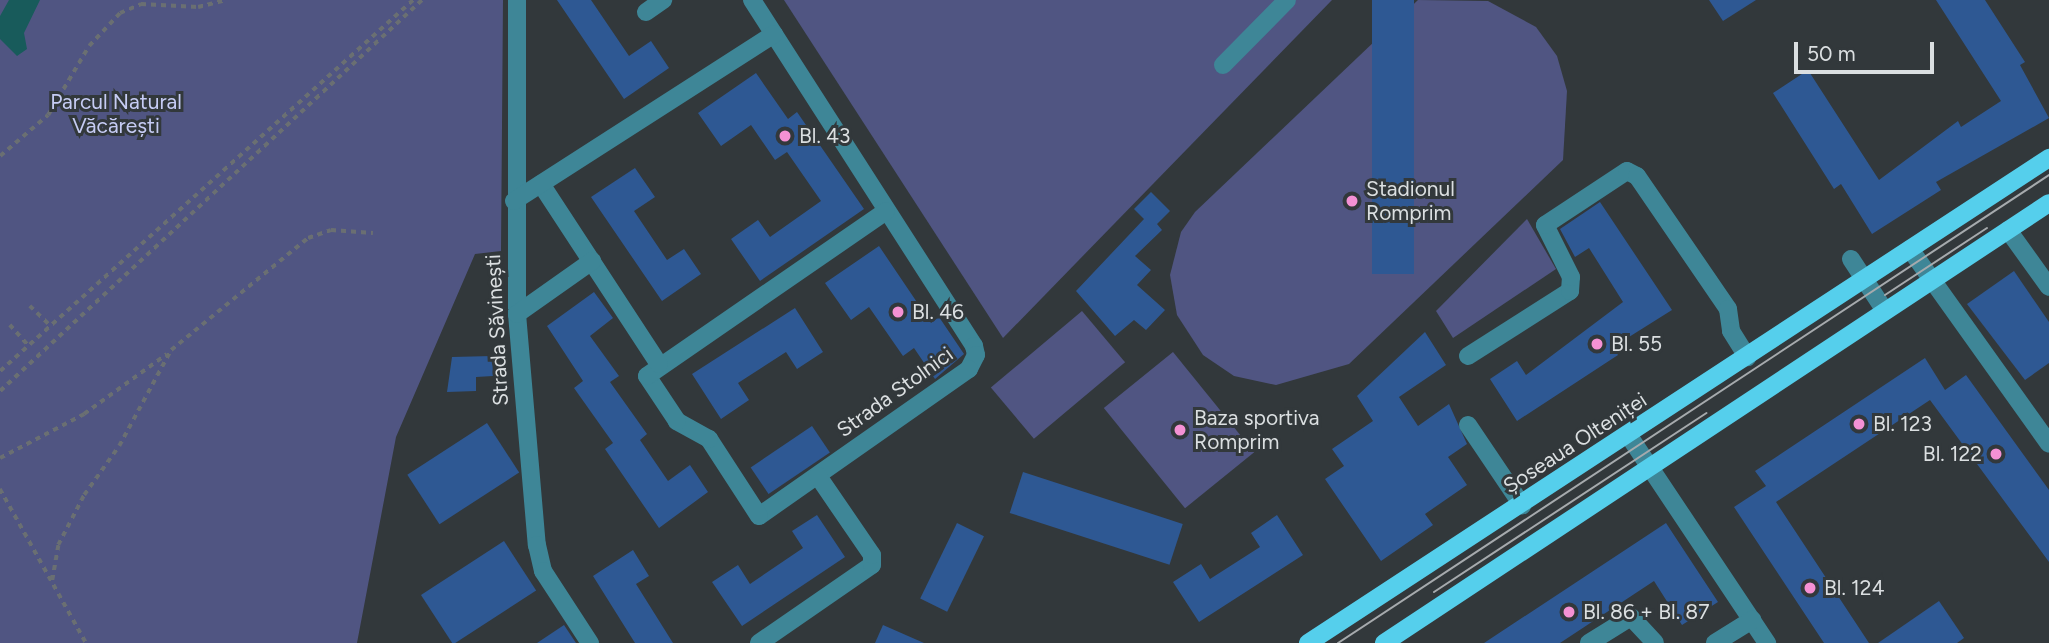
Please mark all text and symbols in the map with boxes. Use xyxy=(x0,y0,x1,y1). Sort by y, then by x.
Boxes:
scale bar xyxy=(1797,28,1937,72)
text: 50 m xyxy=(1807,41,1856,66)
park label: Parcul Natural Văcărești xyxy=(50,89,182,139)
place label: Bl. 43 xyxy=(799,123,850,149)
marker: Bl. 43 xyxy=(777,128,793,144)
place label: Stadionul Romprim xyxy=(1366,176,1455,226)
marker: Stadionul Romprim xyxy=(1344,193,1360,209)
street label: Strada Săvinești xyxy=(480,253,514,407)
place label: Bl. 46 xyxy=(912,299,964,325)
marker: Bl. 46 xyxy=(890,304,906,320)
place label: Bl. 55 xyxy=(1611,331,1662,357)
marker: Bl. 55 xyxy=(1589,336,1605,352)
street label: Strada Stolnici xyxy=(832,341,958,443)
street label: Șoseaua Olteniței xyxy=(1499,387,1651,499)
place label: Baza sportiva Romprim xyxy=(1194,405,1319,455)
place label: Bl. 123 xyxy=(1873,411,1932,437)
marker: Bl. 123 xyxy=(1851,416,1867,432)
marker: Baza sportiva Romprim xyxy=(1172,422,1188,438)
place label: Bl. 122 xyxy=(1923,441,1982,467)
marker: Bl. 122 xyxy=(1988,446,2004,462)
place label: Bl. 124 xyxy=(1824,575,1884,601)
marker: Bl. 124 xyxy=(1802,580,1818,596)
place label: Bl. 86 + Bl. 87 xyxy=(1583,599,1709,625)
marker: Bl. 86 + Bl. 87 xyxy=(1561,604,1577,620)

